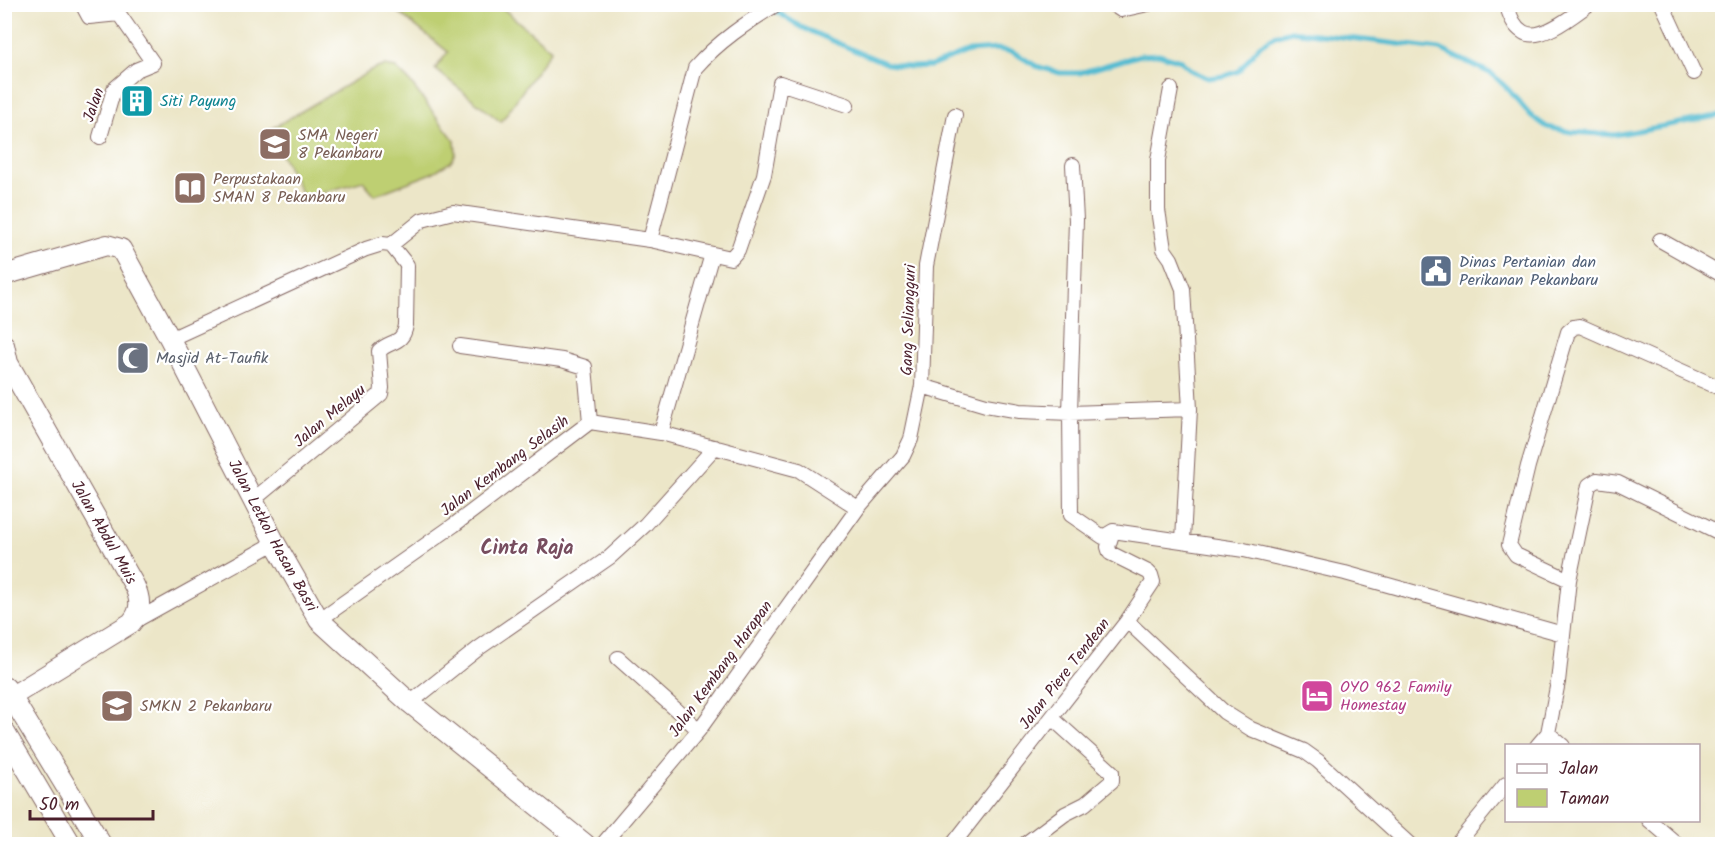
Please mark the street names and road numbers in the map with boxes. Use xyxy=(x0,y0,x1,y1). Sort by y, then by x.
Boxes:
street label: Jalan xyxy=(76,84,112,126)
street label: Gang Seliangguri xyxy=(895,263,923,376)
street label: Jalan Melayu xyxy=(288,378,372,454)
street label: Jalan Kembang Selasih xyxy=(435,409,575,523)
street label: Jalan Letkol Hasan Basri xyxy=(221,455,325,617)
street label: Jalan Abdul Muis xyxy=(64,475,144,589)
street label: Jalan Kembang Harapan xyxy=(663,595,779,743)
street label: Jalan Piere Tendean xyxy=(1013,613,1117,735)

